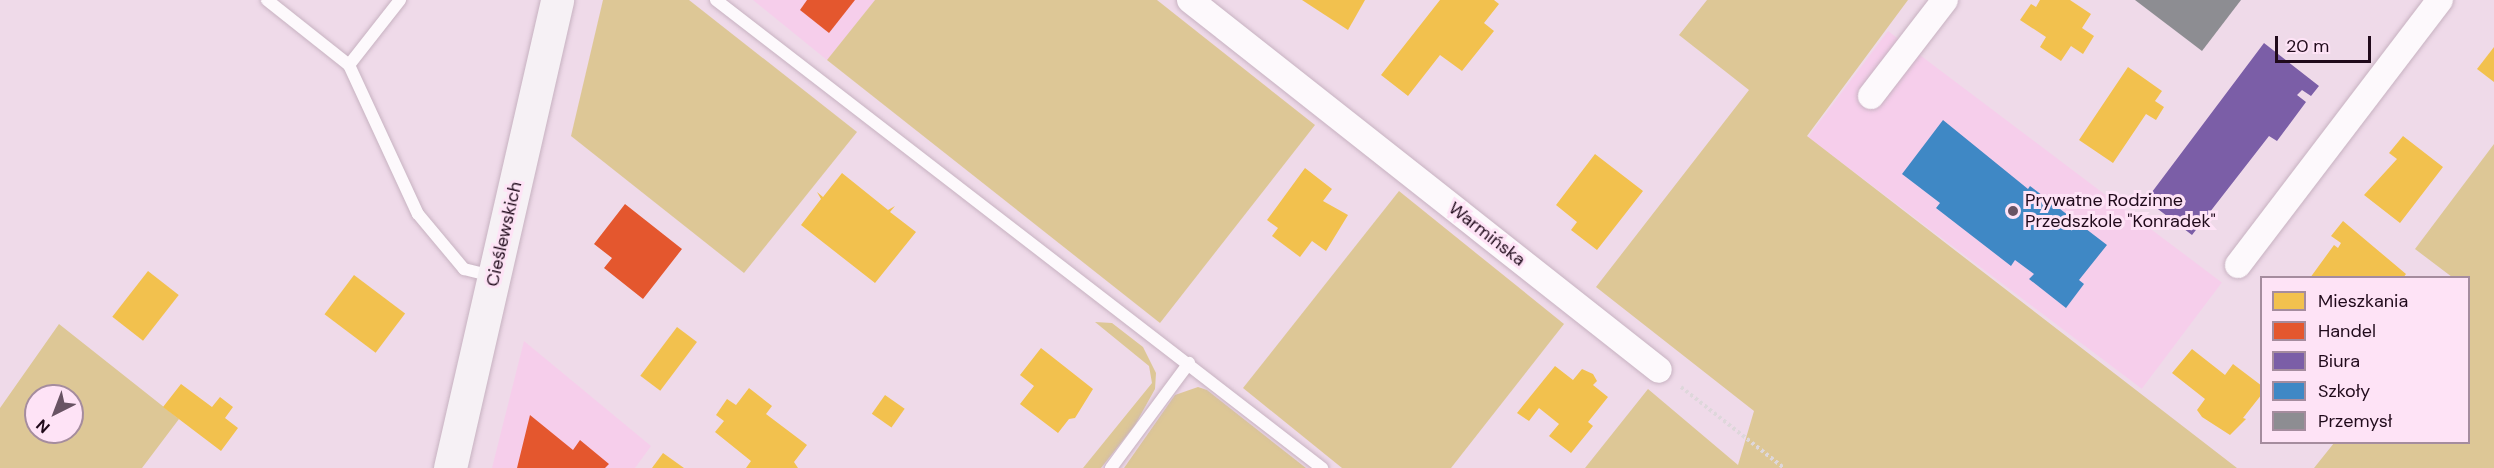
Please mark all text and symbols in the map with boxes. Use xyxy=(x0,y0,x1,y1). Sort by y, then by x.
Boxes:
scale bar xyxy=(2278,24,2374,62)
text: 20 m xyxy=(2286,34,2329,58)
street label: Cieślewskich xyxy=(481,179,527,289)
place label: Prywatne Rodzinne Przedszkole "Konradek" xyxy=(2025,190,2216,232)
street label: Warmińska xyxy=(1444,197,1530,271)
marker: Prywatne Rodzinne Przedszkole "Konradek" xyxy=(2006,204,2020,218)
legend xyxy=(2260,276,2470,444)
text: Mieszkania xyxy=(2318,289,2408,313)
text: Handel xyxy=(2318,319,2376,343)
text: Biura xyxy=(2318,349,2360,373)
text: Szkoły xyxy=(2318,379,2370,403)
north arrow xyxy=(24,384,84,444)
text: Przemysł xyxy=(2318,409,2392,433)
text: N xyxy=(32,415,54,438)

